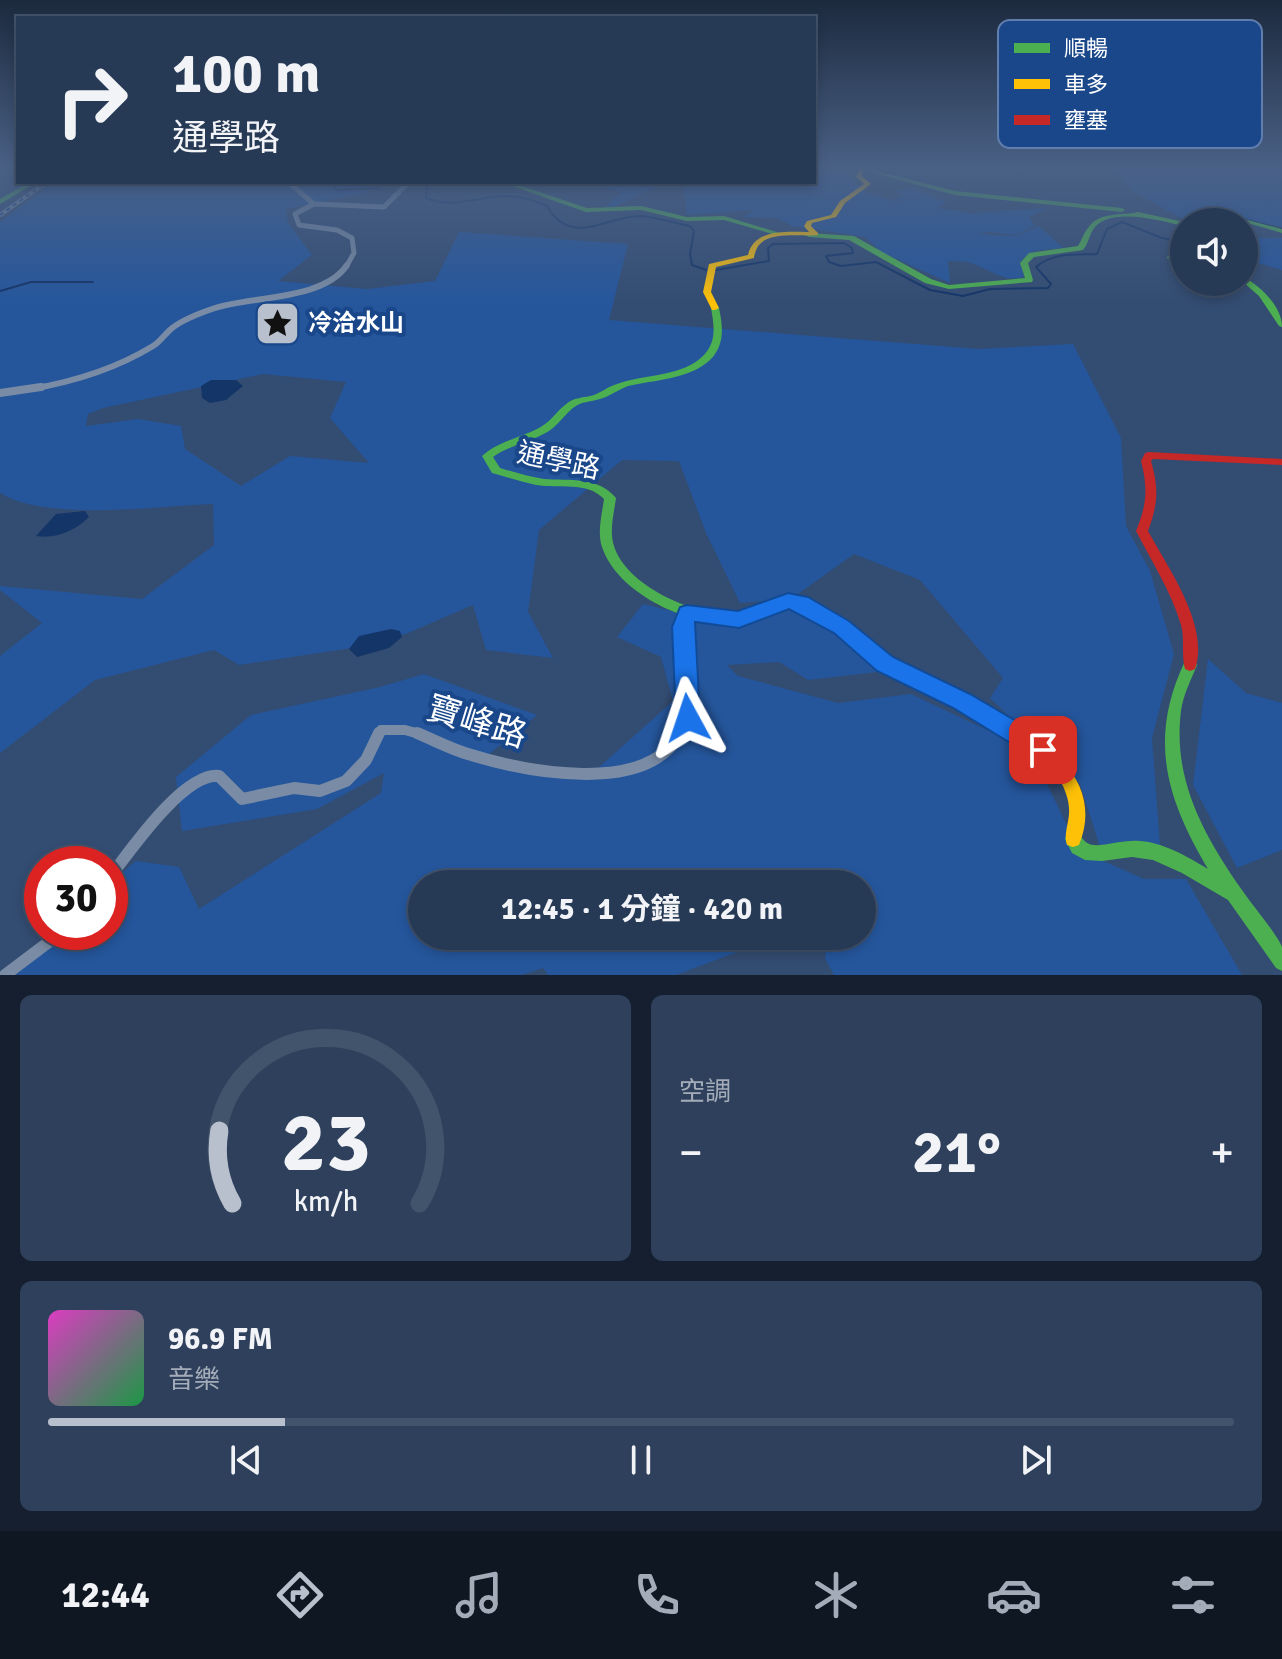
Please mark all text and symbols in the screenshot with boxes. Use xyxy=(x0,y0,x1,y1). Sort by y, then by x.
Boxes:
legend xyxy=(998,20,1262,148)
text: 順暢 xyxy=(1064,35,1108,62)
text: 100 m xyxy=(172,39,320,108)
icon: right xyxy=(40,48,144,152)
text: 車多 xyxy=(1064,71,1108,98)
text: 壅塞 xyxy=(1064,107,1108,134)
text: 通學路 xyxy=(172,116,280,161)
map controls xyxy=(1170,208,1258,296)
button: sound xyxy=(1170,208,1258,296)
place icon: 冷洽水山 xyxy=(253,299,301,347)
place label: 冷洽水山 xyxy=(308,308,404,338)
street label: 通學路 xyxy=(514,436,603,486)
position arrow xyxy=(646,676,730,760)
street label: 寶峰路 xyxy=(422,687,532,757)
pin xyxy=(1009,716,1077,784)
icon: arrive xyxy=(1021,728,1065,772)
speed limit sign: 30 xyxy=(24,846,128,950)
text: 12:45 · 1 分鐘 · 420 m xyxy=(501,891,783,928)
text: 空調 xyxy=(679,1076,731,1108)
text: 23 xyxy=(281,1092,370,1194)
text: 21° xyxy=(912,1116,1001,1190)
text: − xyxy=(679,1126,703,1180)
text: + xyxy=(1210,1126,1234,1180)
text: km/h xyxy=(293,1184,358,1219)
text: 96.9 FM xyxy=(168,1321,273,1358)
text: 音樂 xyxy=(168,1364,220,1396)
icon: previous xyxy=(224,1438,268,1482)
icon: pause xyxy=(619,1438,663,1482)
icon: next xyxy=(1014,1438,1058,1482)
icon: directions xyxy=(272,1567,328,1623)
icon: music xyxy=(451,1567,507,1623)
icon: phone xyxy=(629,1567,685,1623)
icon: climate xyxy=(808,1567,864,1623)
icon: car xyxy=(986,1567,1042,1623)
icon: filters xyxy=(1165,1567,1221,1623)
text: 12:44 xyxy=(61,1573,150,1618)

